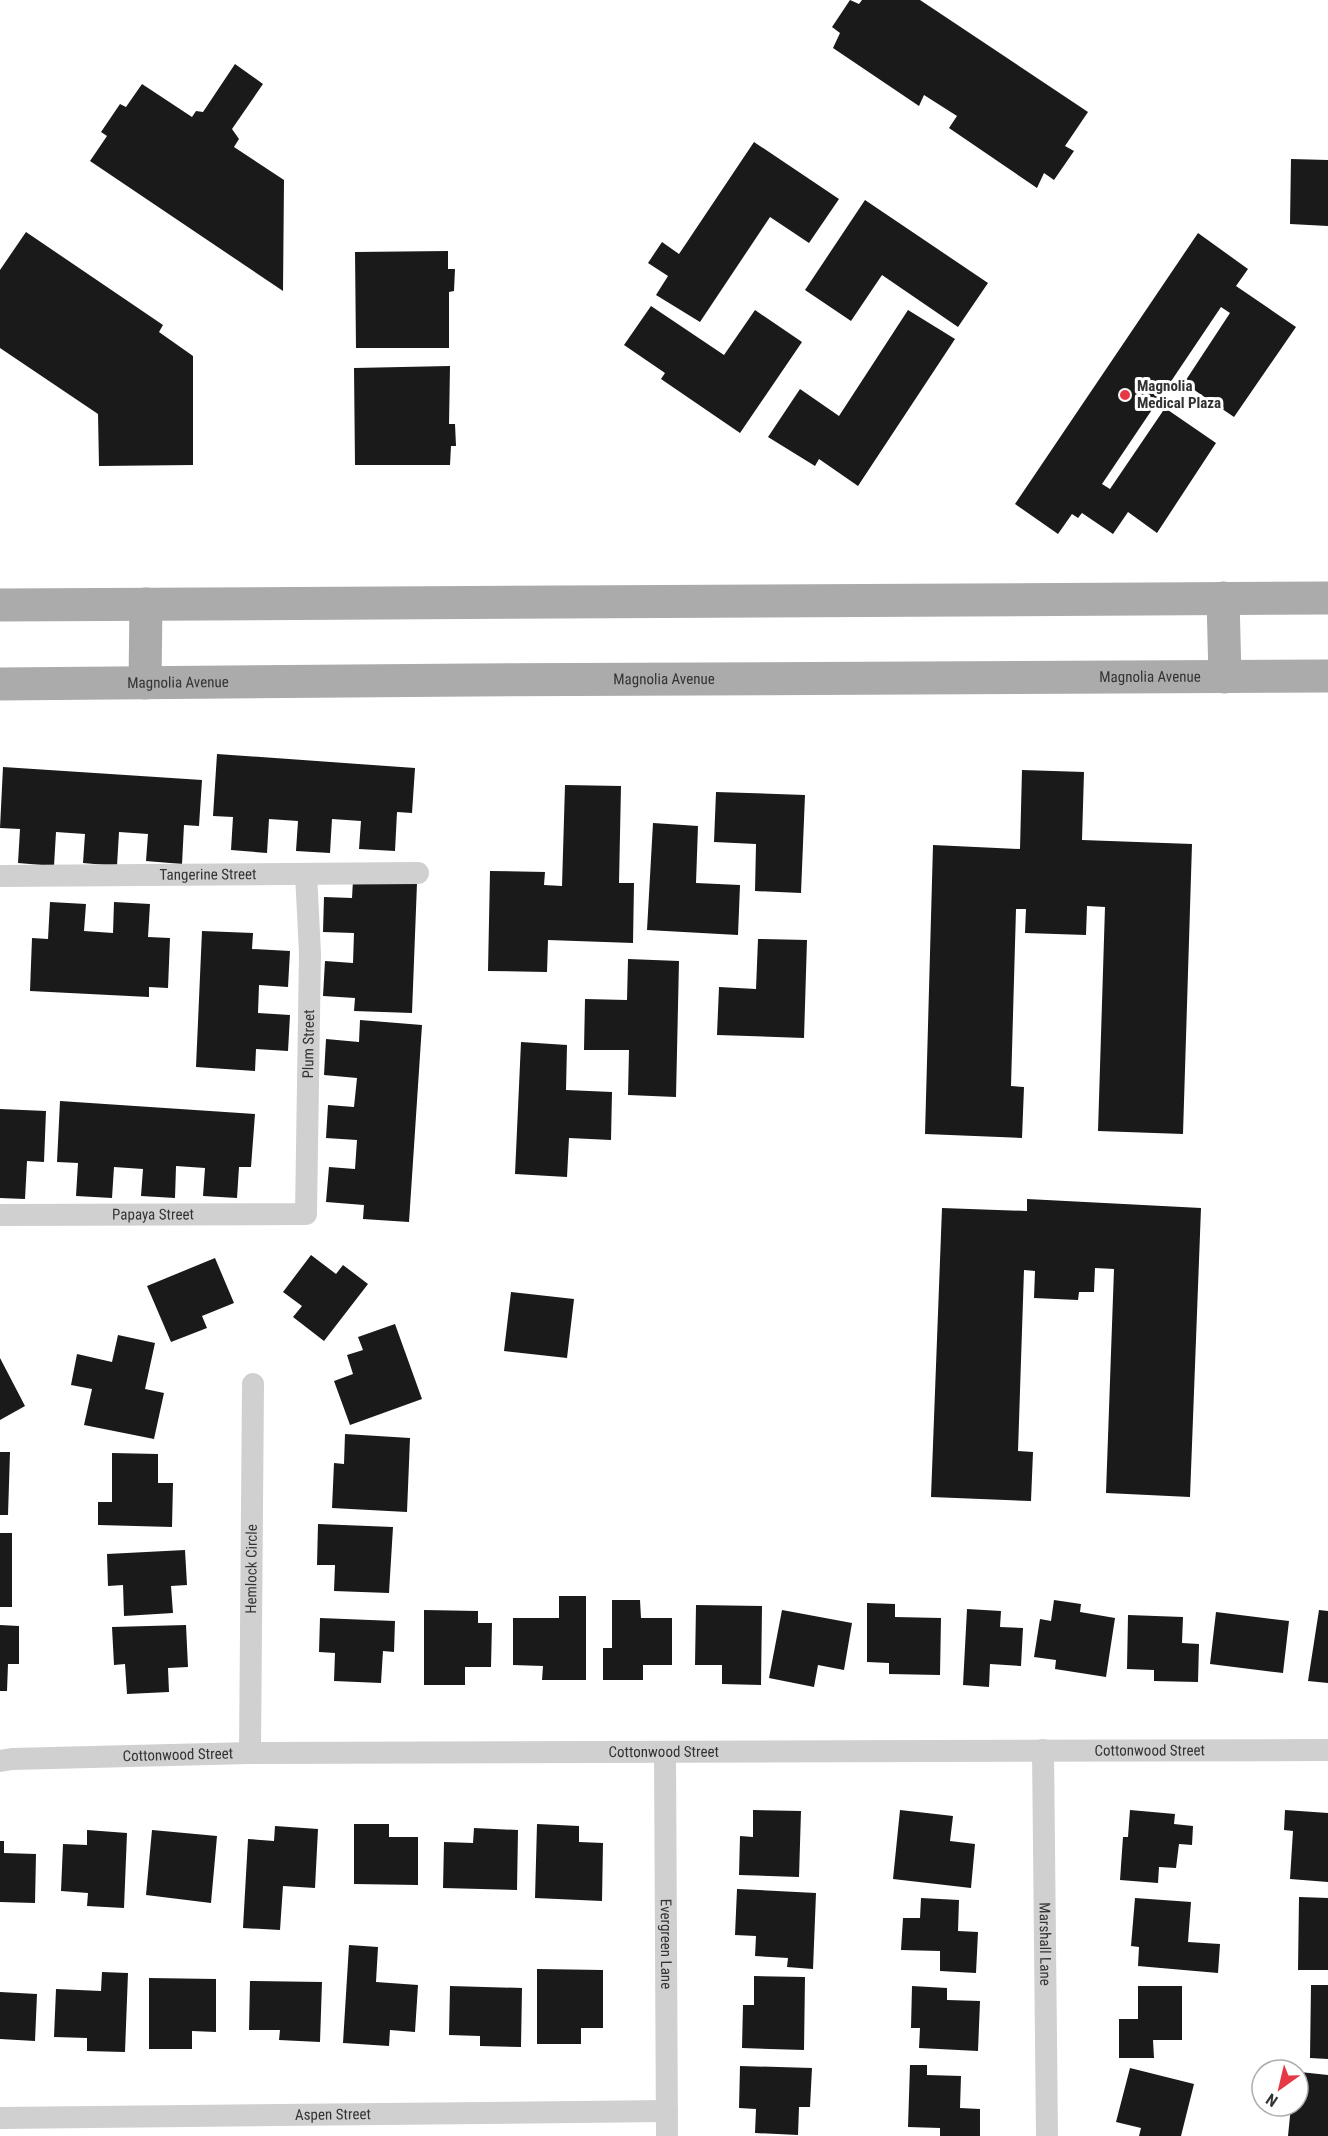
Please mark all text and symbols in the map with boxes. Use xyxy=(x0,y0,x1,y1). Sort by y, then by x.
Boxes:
place label: Magnolia Medical Plaza xyxy=(1137,377,1221,412)
marker: Magnolia Medical Plaza xyxy=(1118,388,1132,402)
street label: Magnolia Avenue xyxy=(1099,668,1201,686)
street label: Magnolia Avenue xyxy=(613,670,715,688)
street label: Magnolia Avenue xyxy=(127,673,229,692)
street label: Tangerine Street xyxy=(160,865,256,884)
street label: Plum Street xyxy=(299,1009,318,1079)
street label: Papaya Street xyxy=(112,1205,194,1224)
street label: Hemlock Circle xyxy=(242,1524,261,1614)
street label: Cottonwood Street xyxy=(1094,1741,1205,1760)
street label: Cottonwood Street xyxy=(608,1743,719,1761)
street label: Cottonwood Street xyxy=(122,1744,233,1765)
street label: Evergreen Lane xyxy=(657,1899,675,1989)
street label: Marshall Lane xyxy=(1036,1902,1054,1986)
north arrow xyxy=(1250,2058,1310,2118)
text: N xyxy=(1263,2089,1281,2111)
street label: Aspen Street xyxy=(295,2105,371,2124)

